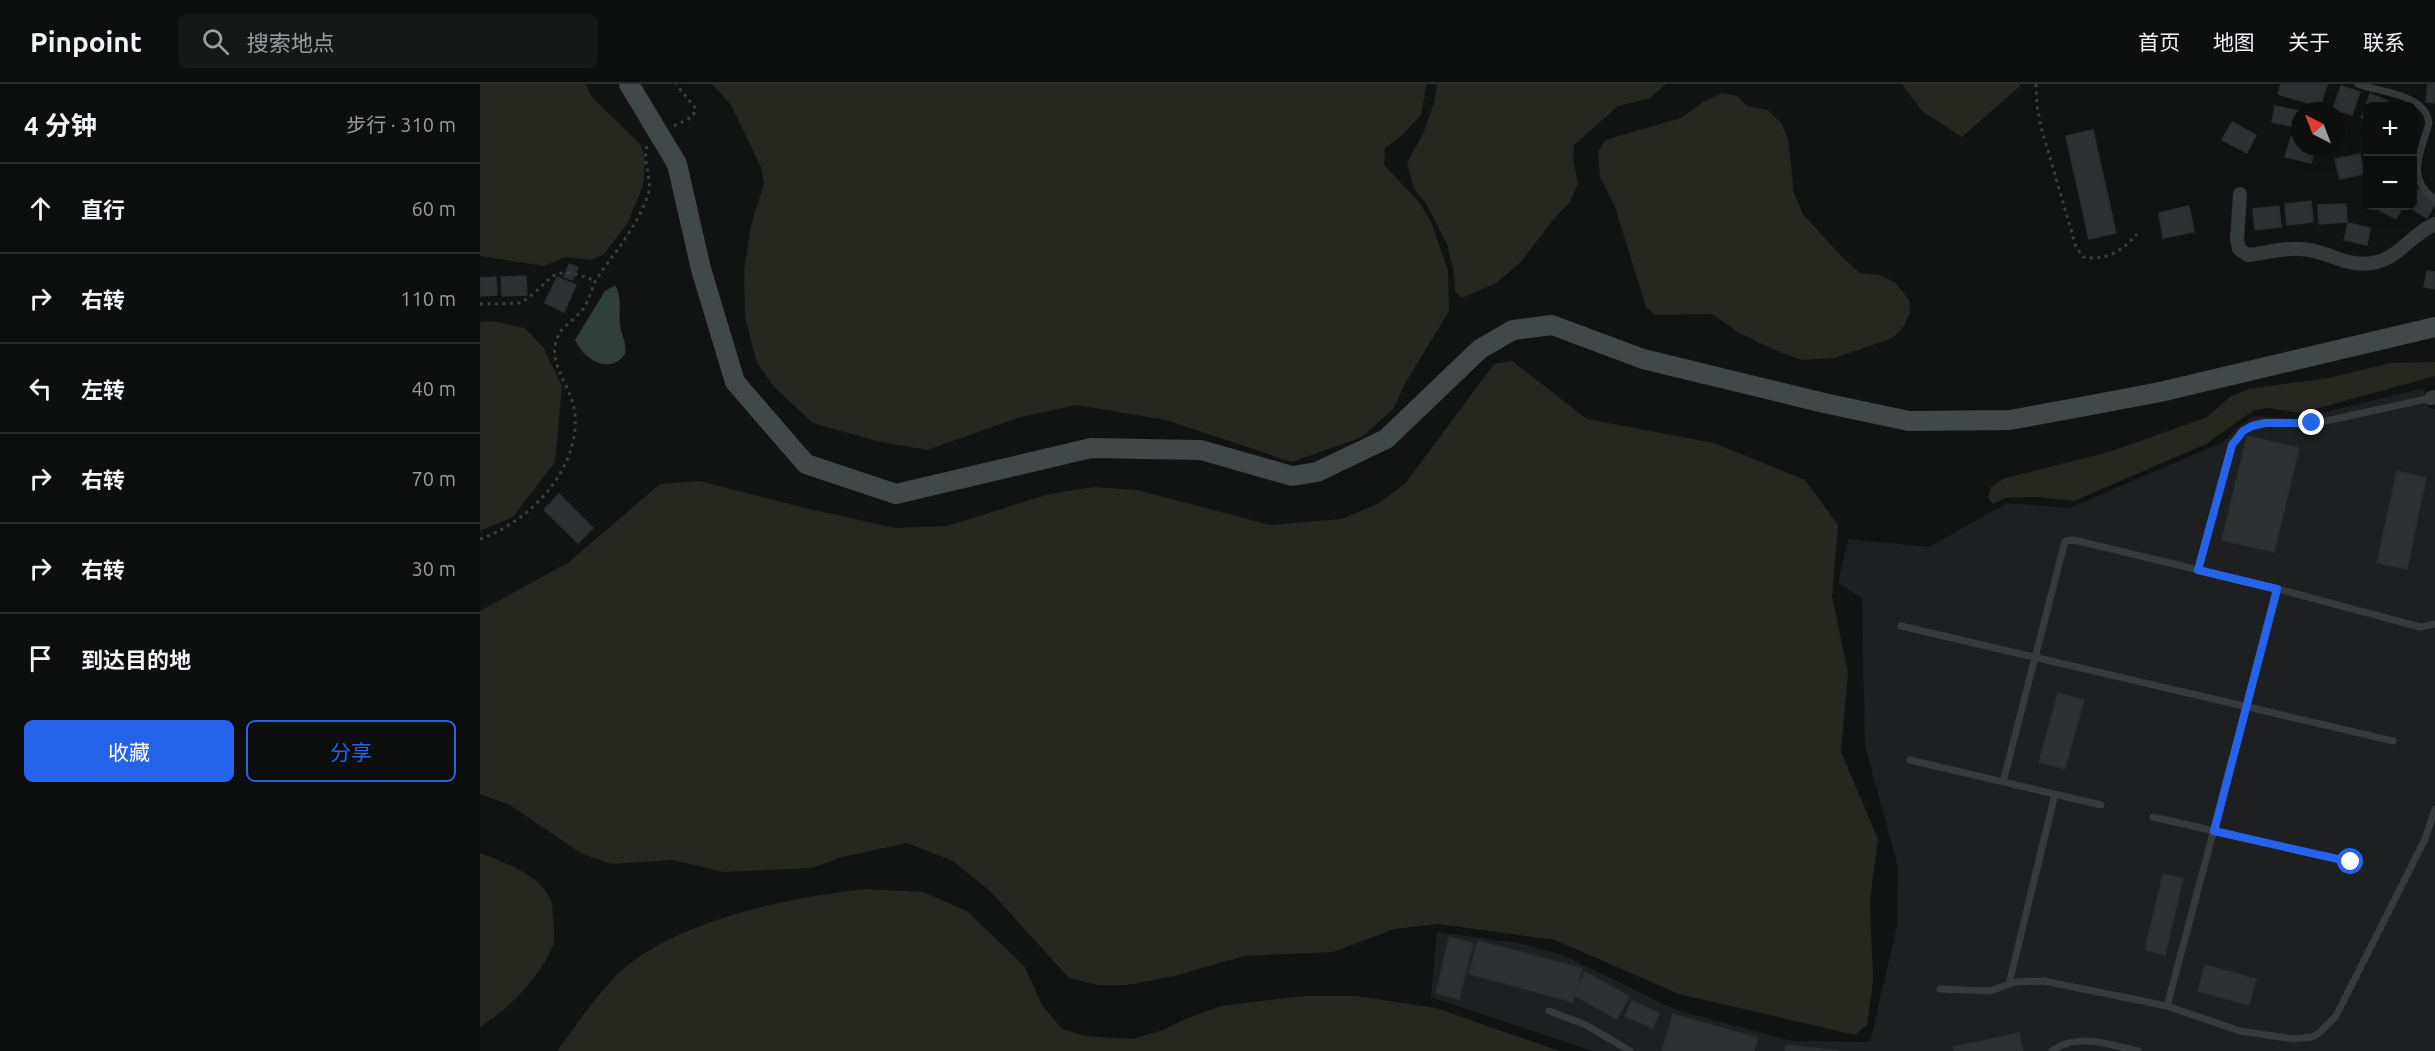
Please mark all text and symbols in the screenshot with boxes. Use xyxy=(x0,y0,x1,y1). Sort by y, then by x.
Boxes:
search box xyxy=(178,14,598,68)
icon: search xyxy=(199,25,232,58)
text: Pinpoint xyxy=(30,26,142,57)
text: 搜索地点 xyxy=(247,30,335,55)
text: 首页 xyxy=(2138,30,2180,54)
text: 地图 xyxy=(2213,30,2255,54)
text: 关于 xyxy=(2288,30,2330,54)
text: 联系 xyxy=(2363,30,2405,54)
north arrow xyxy=(2291,102,2345,156)
map controls xyxy=(2363,102,2417,210)
button: + xyxy=(2363,102,2417,156)
text: 4 分钟 xyxy=(24,111,97,140)
text: 步行 · 310 m xyxy=(346,113,456,136)
button: − xyxy=(2363,156,2417,210)
icon: ahead xyxy=(24,192,57,225)
text: 直行 xyxy=(81,197,125,222)
text: 60 m xyxy=(412,197,456,220)
icon: right xyxy=(24,282,57,315)
text: 右转 xyxy=(81,287,125,312)
text: 110 m xyxy=(400,287,456,310)
icon: left xyxy=(24,372,57,405)
text: 左转 xyxy=(81,377,125,402)
text: 40 m xyxy=(412,377,456,400)
route end xyxy=(2298,409,2324,435)
icon: right xyxy=(24,462,57,495)
text: 右转 xyxy=(81,467,125,492)
text: 70 m xyxy=(412,467,456,490)
icon: right xyxy=(24,552,57,585)
text: 右转 xyxy=(81,557,125,582)
text: 30 m xyxy=(412,557,456,580)
icon: arrive xyxy=(24,642,57,675)
text: 到达目的地 xyxy=(81,647,191,672)
button: 收藏 xyxy=(24,720,234,782)
button: 分享 xyxy=(246,720,456,782)
route start xyxy=(2337,848,2363,874)

